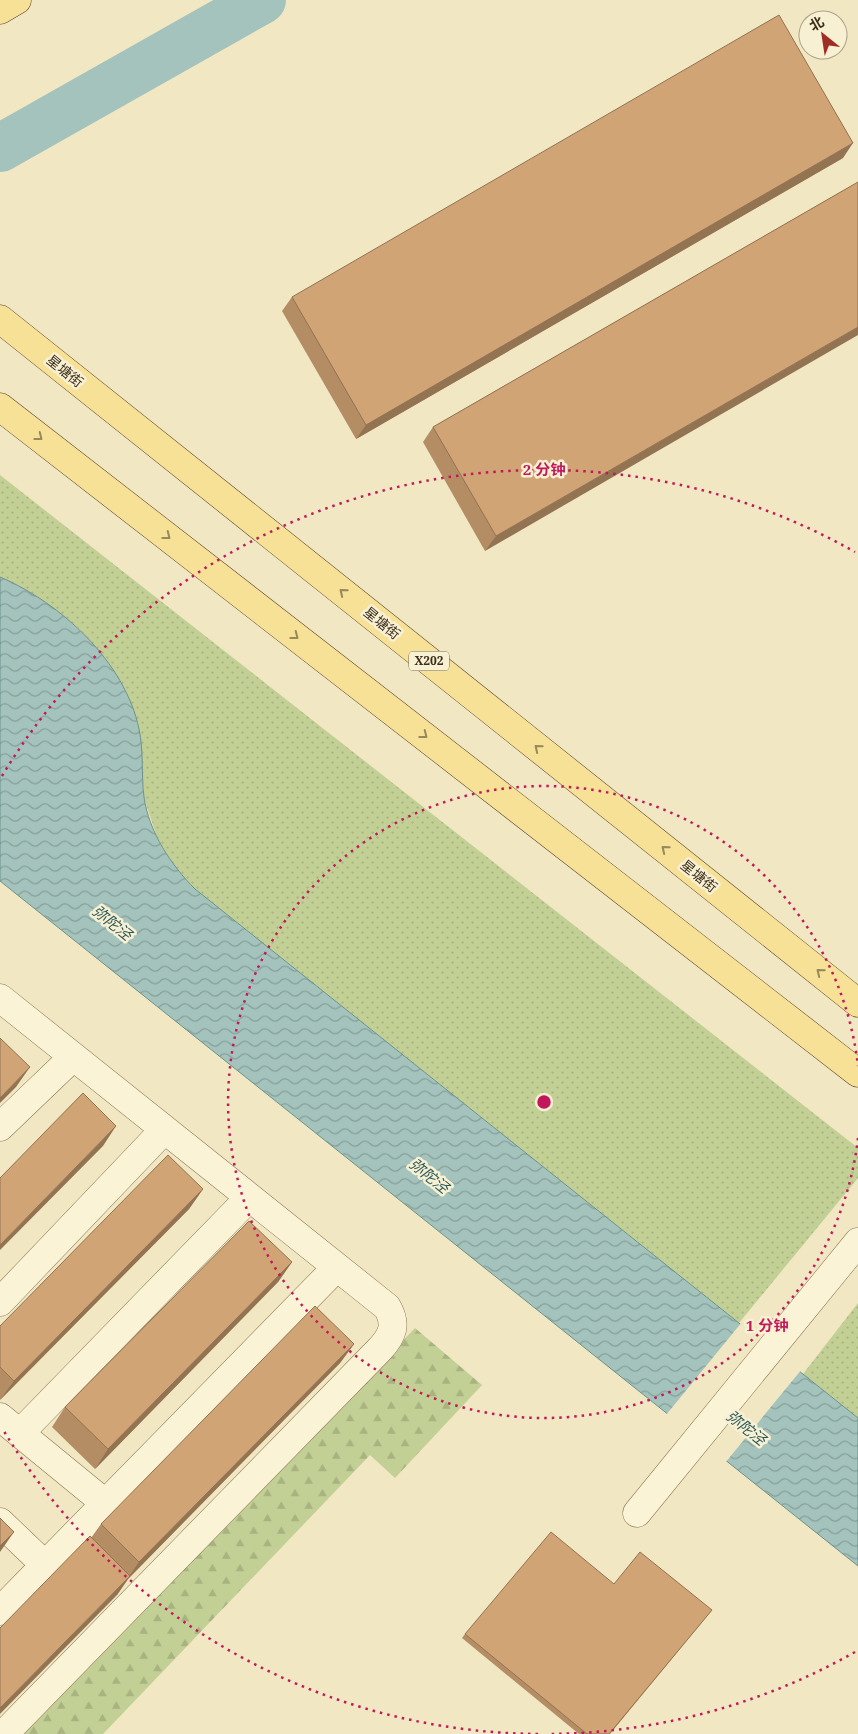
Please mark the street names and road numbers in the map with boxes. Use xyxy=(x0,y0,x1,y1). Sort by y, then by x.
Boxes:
street label: 星塘街 xyxy=(43,350,88,391)
street label: 星塘街 xyxy=(360,602,405,643)
road number: X202 xyxy=(409,651,449,670)
street label: 星塘街 xyxy=(677,855,722,896)

